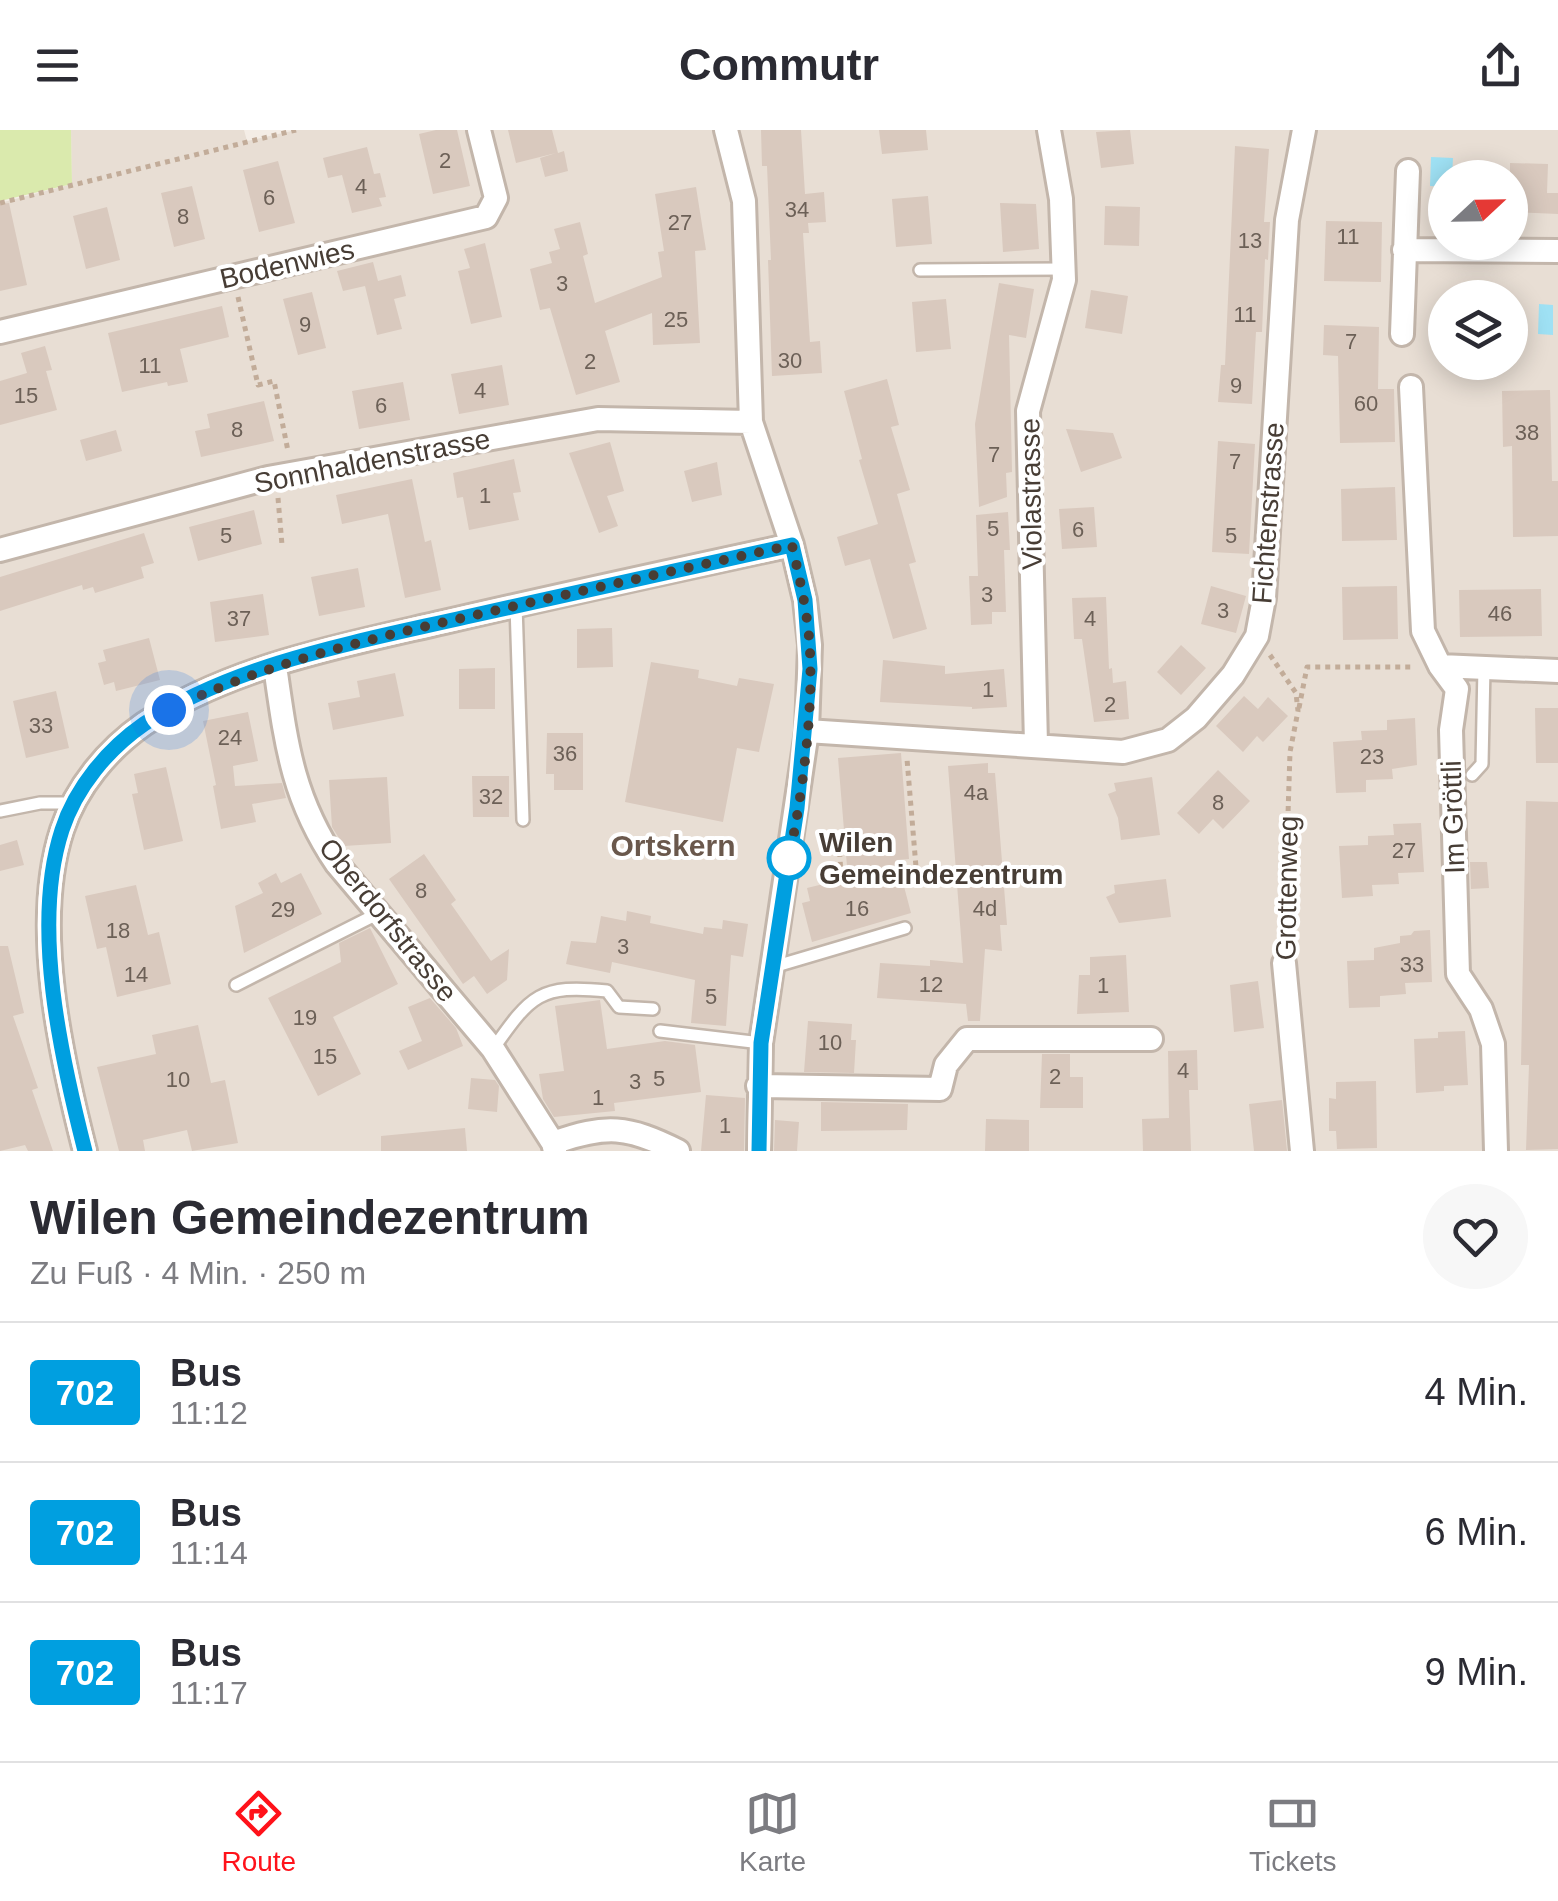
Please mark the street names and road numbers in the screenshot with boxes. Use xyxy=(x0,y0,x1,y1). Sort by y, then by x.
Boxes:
street label: Bodenwies xyxy=(217,233,357,295)
street label: Violastrasse xyxy=(1014,418,1048,570)
street label: Fichtenstrasse xyxy=(1246,421,1290,605)
street label: Sonnhaldenstrasse xyxy=(251,423,493,499)
street label: Im Gröttli xyxy=(1436,760,1470,874)
street label: Grottenweg xyxy=(1270,815,1304,961)
street label: Oberdorfstrasse xyxy=(313,832,463,1008)

